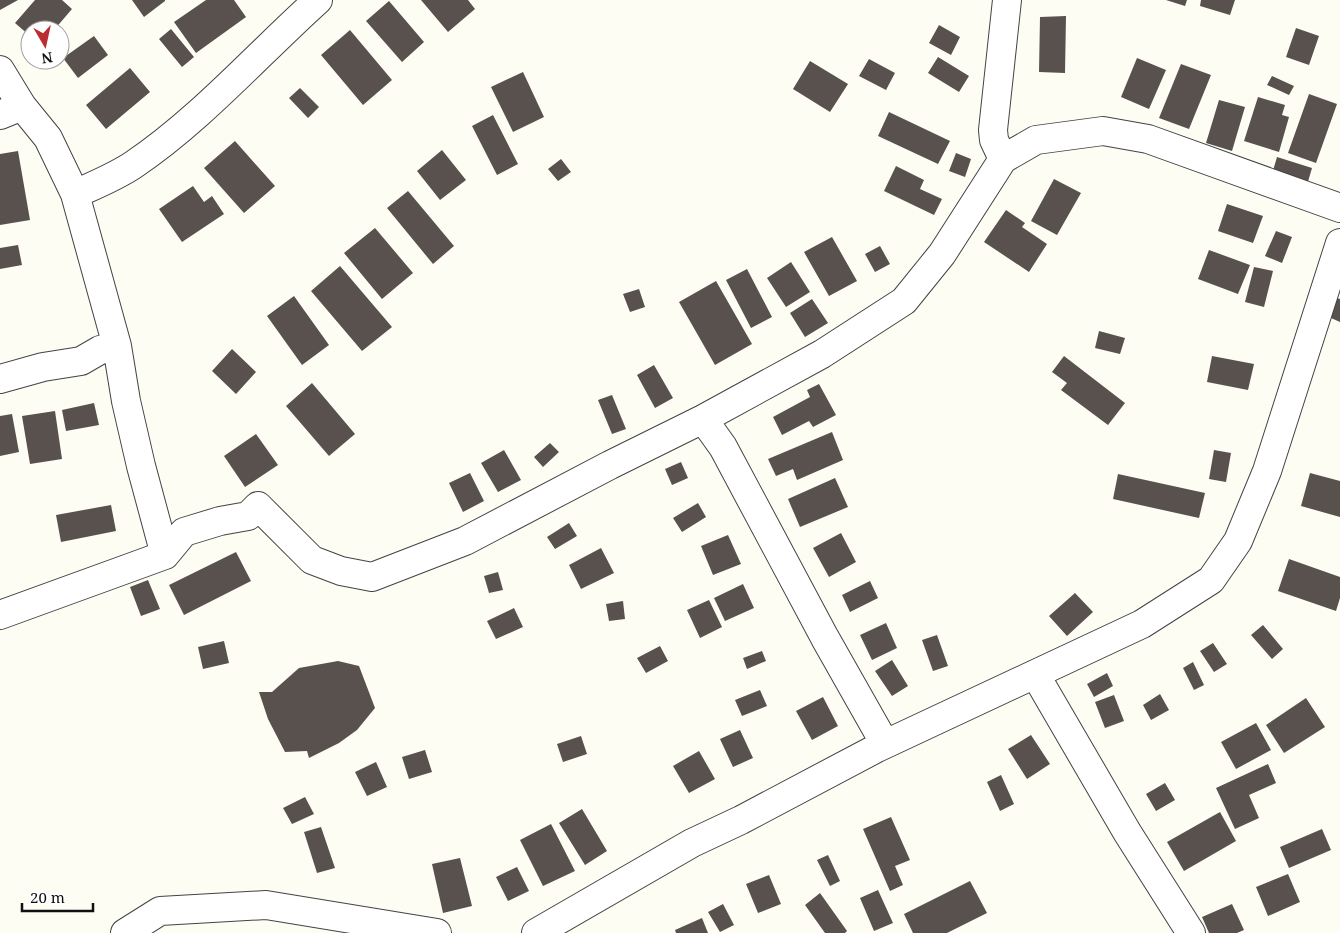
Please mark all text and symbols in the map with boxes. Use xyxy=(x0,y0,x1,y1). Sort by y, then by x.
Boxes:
north arrow xyxy=(20,20,70,70)
text: N xyxy=(40,48,54,69)
scale bar xyxy=(22,880,94,912)
text: 20 m xyxy=(30,887,65,907)

